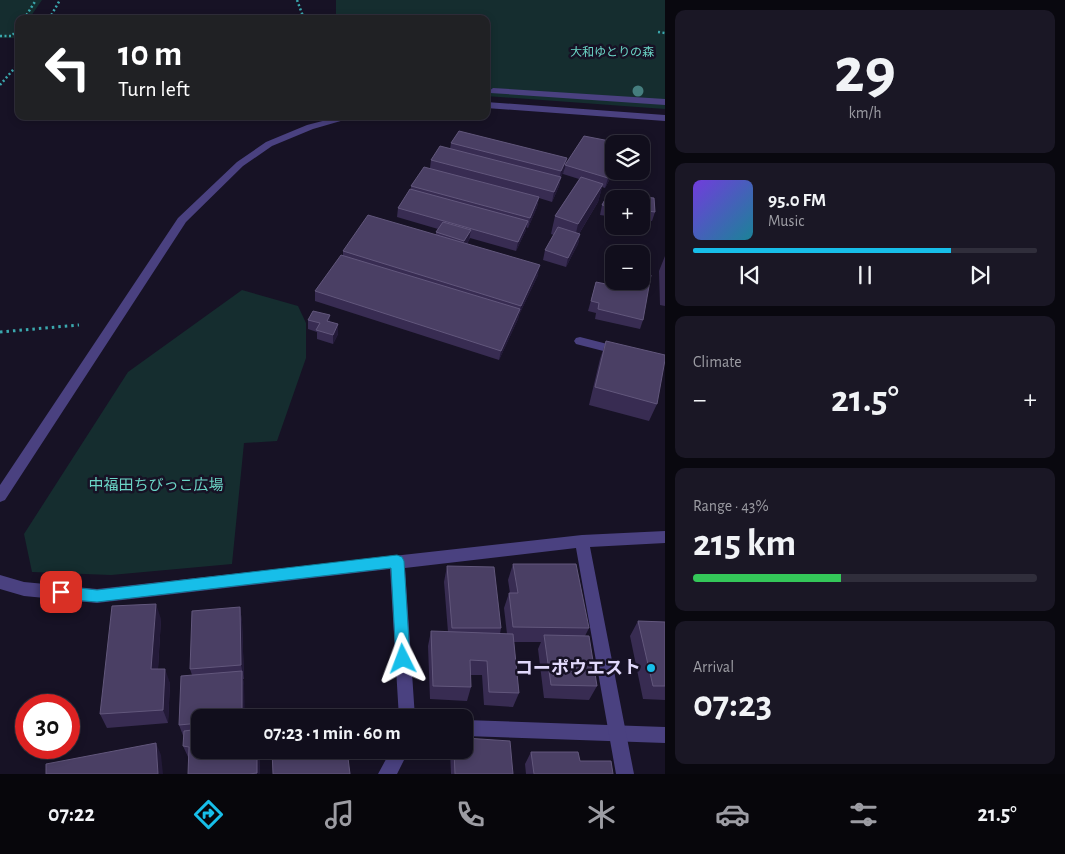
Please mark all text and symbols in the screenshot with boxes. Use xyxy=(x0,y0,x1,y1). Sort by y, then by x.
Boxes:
icon: left xyxy=(35,35,100,100)
text: 10 m xyxy=(118,37,182,72)
text: 29 xyxy=(834,39,896,104)
park label: 大和ゆとりの森 xyxy=(570,45,654,58)
text: Turn left xyxy=(118,78,190,100)
text: km/h xyxy=(848,105,882,121)
map controls xyxy=(605,135,650,290)
button: layers xyxy=(605,135,650,180)
button: + xyxy=(605,190,650,235)
text: 95.0 FM xyxy=(768,191,826,210)
text: Music xyxy=(768,213,804,229)
button: − xyxy=(605,245,650,290)
icon: previous xyxy=(736,261,764,289)
icon: pause xyxy=(851,261,879,289)
icon: next xyxy=(966,261,994,289)
text: Climate xyxy=(693,354,742,370)
text: 21.5° xyxy=(831,381,899,419)
text: − xyxy=(693,386,706,414)
text: + xyxy=(1024,386,1037,414)
park label: 中福田ちびっこ広場 xyxy=(88,477,224,493)
text: Range · 43% xyxy=(693,498,769,514)
text: 215 km xyxy=(693,525,796,563)
pin xyxy=(40,571,82,613)
icon: arrive xyxy=(47,578,75,606)
position arrow xyxy=(376,632,428,684)
place label: コーポウエスト xyxy=(515,659,641,678)
text: Arrival xyxy=(693,659,734,675)
marker: コーポウエスト xyxy=(645,662,657,674)
text: 07:23 xyxy=(693,686,772,724)
speed limit sign: 30 xyxy=(15,694,80,759)
text: 07:23 · 1 min · 60 m xyxy=(263,724,401,743)
icon: directions xyxy=(191,797,226,832)
icon: music xyxy=(322,797,357,832)
icon: phone xyxy=(453,797,488,832)
icon: climate xyxy=(584,797,619,832)
icon: car xyxy=(715,797,750,832)
icon: filters xyxy=(846,797,881,832)
text: 07:22 xyxy=(48,803,95,825)
text: 21.5° xyxy=(978,803,1017,825)

